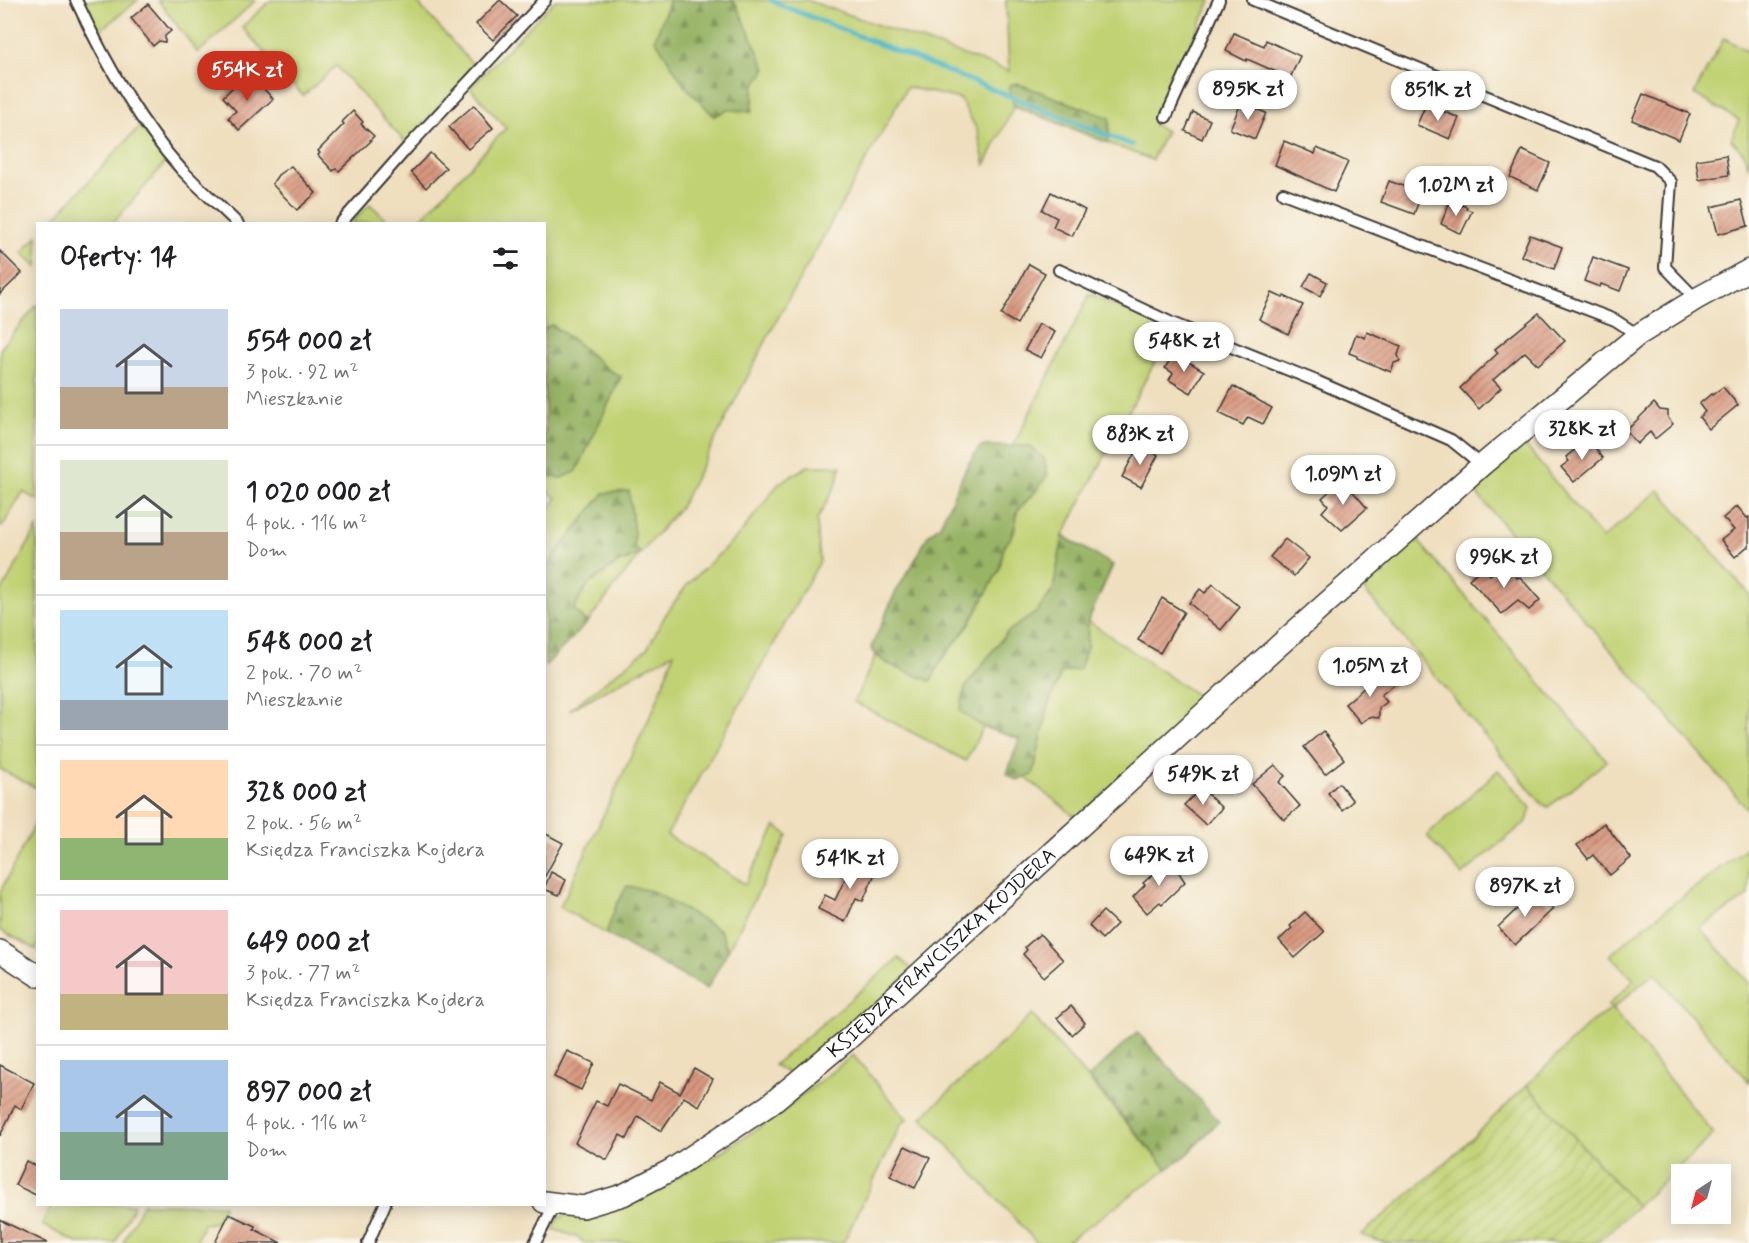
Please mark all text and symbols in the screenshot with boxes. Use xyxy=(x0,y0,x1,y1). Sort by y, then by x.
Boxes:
pin: 554K zł xyxy=(192,51,302,102)
text: 554K zł xyxy=(211,57,283,84)
pin: 895K zł xyxy=(1193,70,1303,121)
pin: 851K zł xyxy=(1383,71,1493,122)
text: 895K zł xyxy=(1212,76,1284,103)
text: 851K zł xyxy=(1405,77,1471,104)
pin: 1.02M zł xyxy=(1394,166,1518,217)
text: 1.02M zł xyxy=(1418,172,1494,199)
text: Oferty: 14 xyxy=(60,241,177,275)
icon: filters xyxy=(489,242,522,275)
pin: 548K zł xyxy=(1129,322,1239,373)
text: 554 000 zł xyxy=(246,325,372,359)
text: 548K zł xyxy=(1148,328,1220,355)
icon: home xyxy=(108,333,180,405)
text: 3 pok. · 92 m² xyxy=(246,359,358,386)
text: Mieszkanie xyxy=(246,386,343,413)
pin: 328K zł xyxy=(1527,410,1637,461)
pin: 883K zł xyxy=(1085,415,1195,466)
text: 328K zł xyxy=(1548,416,1616,443)
text: 883K zł xyxy=(1106,421,1174,448)
pin: 1.09M zł xyxy=(1281,455,1405,506)
text: 1.09M zł xyxy=(1305,461,1381,488)
text: 1 020 000 zł xyxy=(246,476,390,510)
icon: home xyxy=(108,484,180,556)
text: 4 pok. · 116 m² xyxy=(246,510,368,537)
text: Dom xyxy=(246,537,287,564)
pin: 996K zł xyxy=(1449,538,1559,589)
text: 996K zł xyxy=(1470,544,1538,571)
text: 548 000 zł xyxy=(246,626,372,660)
icon: home xyxy=(108,634,180,706)
pin: 1.05M zł xyxy=(1308,647,1432,698)
text: 1.05M zł xyxy=(1332,653,1408,680)
text: 2 pok. · 70 m² xyxy=(246,660,362,687)
text: Mieszkanie xyxy=(246,687,343,714)
pin: 549K zł xyxy=(1148,755,1258,806)
text: 549K zł xyxy=(1167,761,1239,788)
text: 328 000 zł xyxy=(246,776,366,810)
icon: home xyxy=(108,784,180,856)
text: 2 pok. · 56 m² xyxy=(246,810,362,837)
pin: 649K zł xyxy=(1104,836,1214,887)
text: Księdza Franciszka Kojdera xyxy=(246,837,485,864)
pin: 541K zł xyxy=(795,839,905,890)
street label: KSIĘDZA FRANCISZKA KOJDERA xyxy=(822,842,1062,1064)
text: 649K zł xyxy=(1124,842,1194,869)
text: 541K zł xyxy=(815,845,885,872)
pin: 897K zł xyxy=(1470,867,1580,918)
text: 897K zł xyxy=(1489,873,1561,900)
text: 649 000 zł xyxy=(246,926,370,960)
icon: home xyxy=(108,934,180,1006)
text: 3 pok. · 77 m² xyxy=(246,960,360,987)
text: Księdza Franciszka Kojdera xyxy=(246,987,485,1014)
text: 897 000 zł xyxy=(246,1076,371,1110)
icon: home xyxy=(108,1084,180,1156)
text: 4 pok. · 116 m² xyxy=(246,1110,368,1137)
text: Dom xyxy=(246,1137,287,1164)
north arrow xyxy=(1671,1164,1731,1224)
map controls xyxy=(1671,1164,1731,1224)

